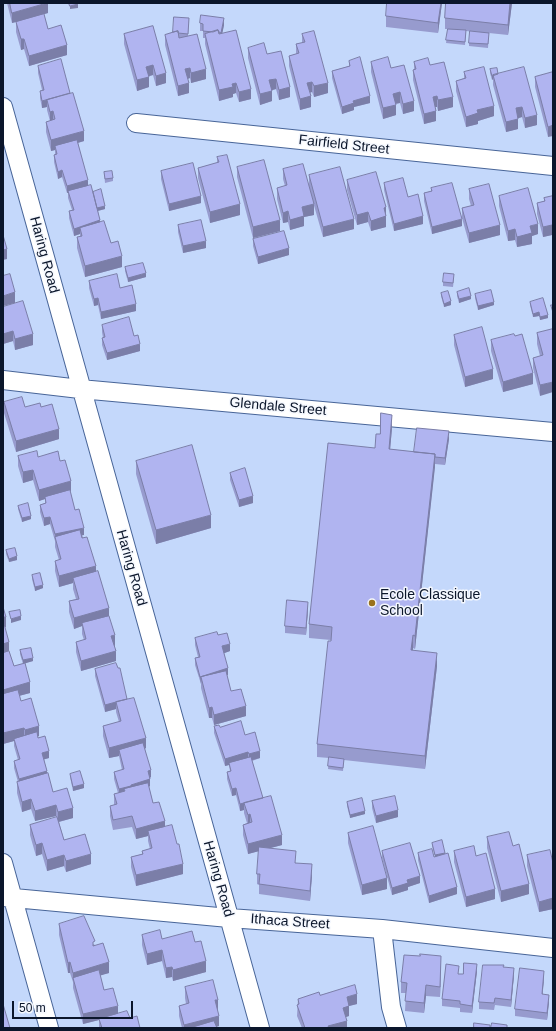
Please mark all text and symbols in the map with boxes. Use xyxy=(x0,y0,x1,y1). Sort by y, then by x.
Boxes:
street label: Fairfield Street xyxy=(298,132,390,158)
street label: Haring Road xyxy=(26,215,62,295)
street label: Glendale Street xyxy=(229,394,327,420)
street label: Haring Road xyxy=(112,528,150,608)
place label: Ecole Classique School xyxy=(380,587,480,620)
marker: Ecole Classique School xyxy=(367,598,377,608)
street label: Haring Road xyxy=(199,839,237,919)
street label: Ithaca Street xyxy=(250,911,330,933)
scale bar xyxy=(14,993,135,1019)
text: 50 m xyxy=(19,1001,46,1015)

